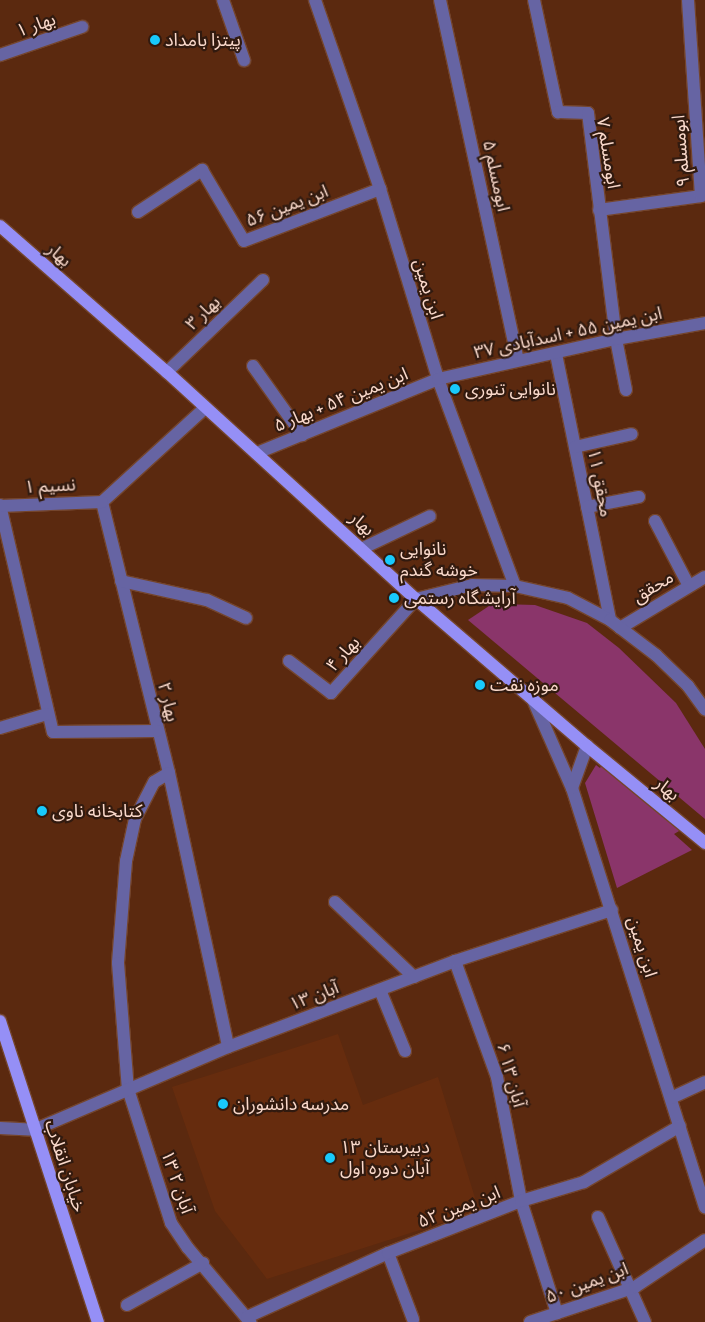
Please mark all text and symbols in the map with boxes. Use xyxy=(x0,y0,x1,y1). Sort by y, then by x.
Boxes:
street label: بهار ۱ xyxy=(13,8,59,42)
place label: پیتزا بامداد xyxy=(165,29,241,51)
marker: پیتزا بامداد xyxy=(149,34,161,46)
street label: ابومسلم ۹ xyxy=(668,114,694,188)
street label: ابومسلم ۷ xyxy=(592,116,624,190)
street label: ابومسلم ۵ xyxy=(478,138,514,214)
street label: ابن یمین ۵۶ xyxy=(243,180,331,232)
street label: بهار xyxy=(42,238,76,272)
street label: ابن یمین xyxy=(409,256,447,322)
street label: بهار ۳ xyxy=(181,291,225,335)
street label: ابن یمین ۵۵ + اسدآبادی ۳۷ xyxy=(472,302,664,364)
street label: ابن یمین ۵۴ + بهار ۵ xyxy=(271,363,411,437)
place label: نانوایی تنوری xyxy=(465,378,556,400)
marker: نانوایی تنوری xyxy=(449,383,461,395)
street label: محقق ۱۱ xyxy=(583,447,617,519)
street label: نسیم ۱ xyxy=(24,474,76,498)
street label: بهار xyxy=(345,507,379,541)
place label: نانوایی خوشه گندم xyxy=(400,539,478,582)
marker: نانوایی خوشه گندم xyxy=(384,554,396,566)
street label: محقق xyxy=(628,566,678,608)
place label: آرایشگاه رستمی xyxy=(404,587,516,609)
marker: آرایشگاه رستمی xyxy=(388,592,400,604)
street label: بهار ۴ xyxy=(322,632,364,676)
place label: موزه نفت xyxy=(490,674,559,696)
marker: موزه نفت xyxy=(474,679,486,691)
street label: بهار ۲ xyxy=(153,680,183,724)
street label: بهار xyxy=(650,772,684,806)
place label: کتابخانه ناوی xyxy=(52,800,142,822)
marker: کتابخانه ناوی xyxy=(36,805,48,817)
street label: ابن یمین xyxy=(623,914,661,980)
street label: ۱۳ آبان xyxy=(286,977,342,1015)
street label: ۶ آبان ۱۳ xyxy=(492,1041,530,1109)
place label: مدرسه دانشوران xyxy=(233,1093,349,1115)
marker: مدرسه دانشوران xyxy=(217,1098,229,1110)
street label: خیابان انقلاب xyxy=(40,1117,90,1215)
place label: دبیرستان ۱۳ آبان دوره اول xyxy=(340,1137,430,1180)
street label: ۱۳ آبان ۲ xyxy=(156,1147,198,1217)
marker: دبیرستان ۱۳ آبان دوره اول xyxy=(324,1152,336,1164)
street label: ابن یمین ۵۲ xyxy=(415,1181,503,1233)
street label: ابن یمین ۵۰ xyxy=(543,1258,631,1308)

